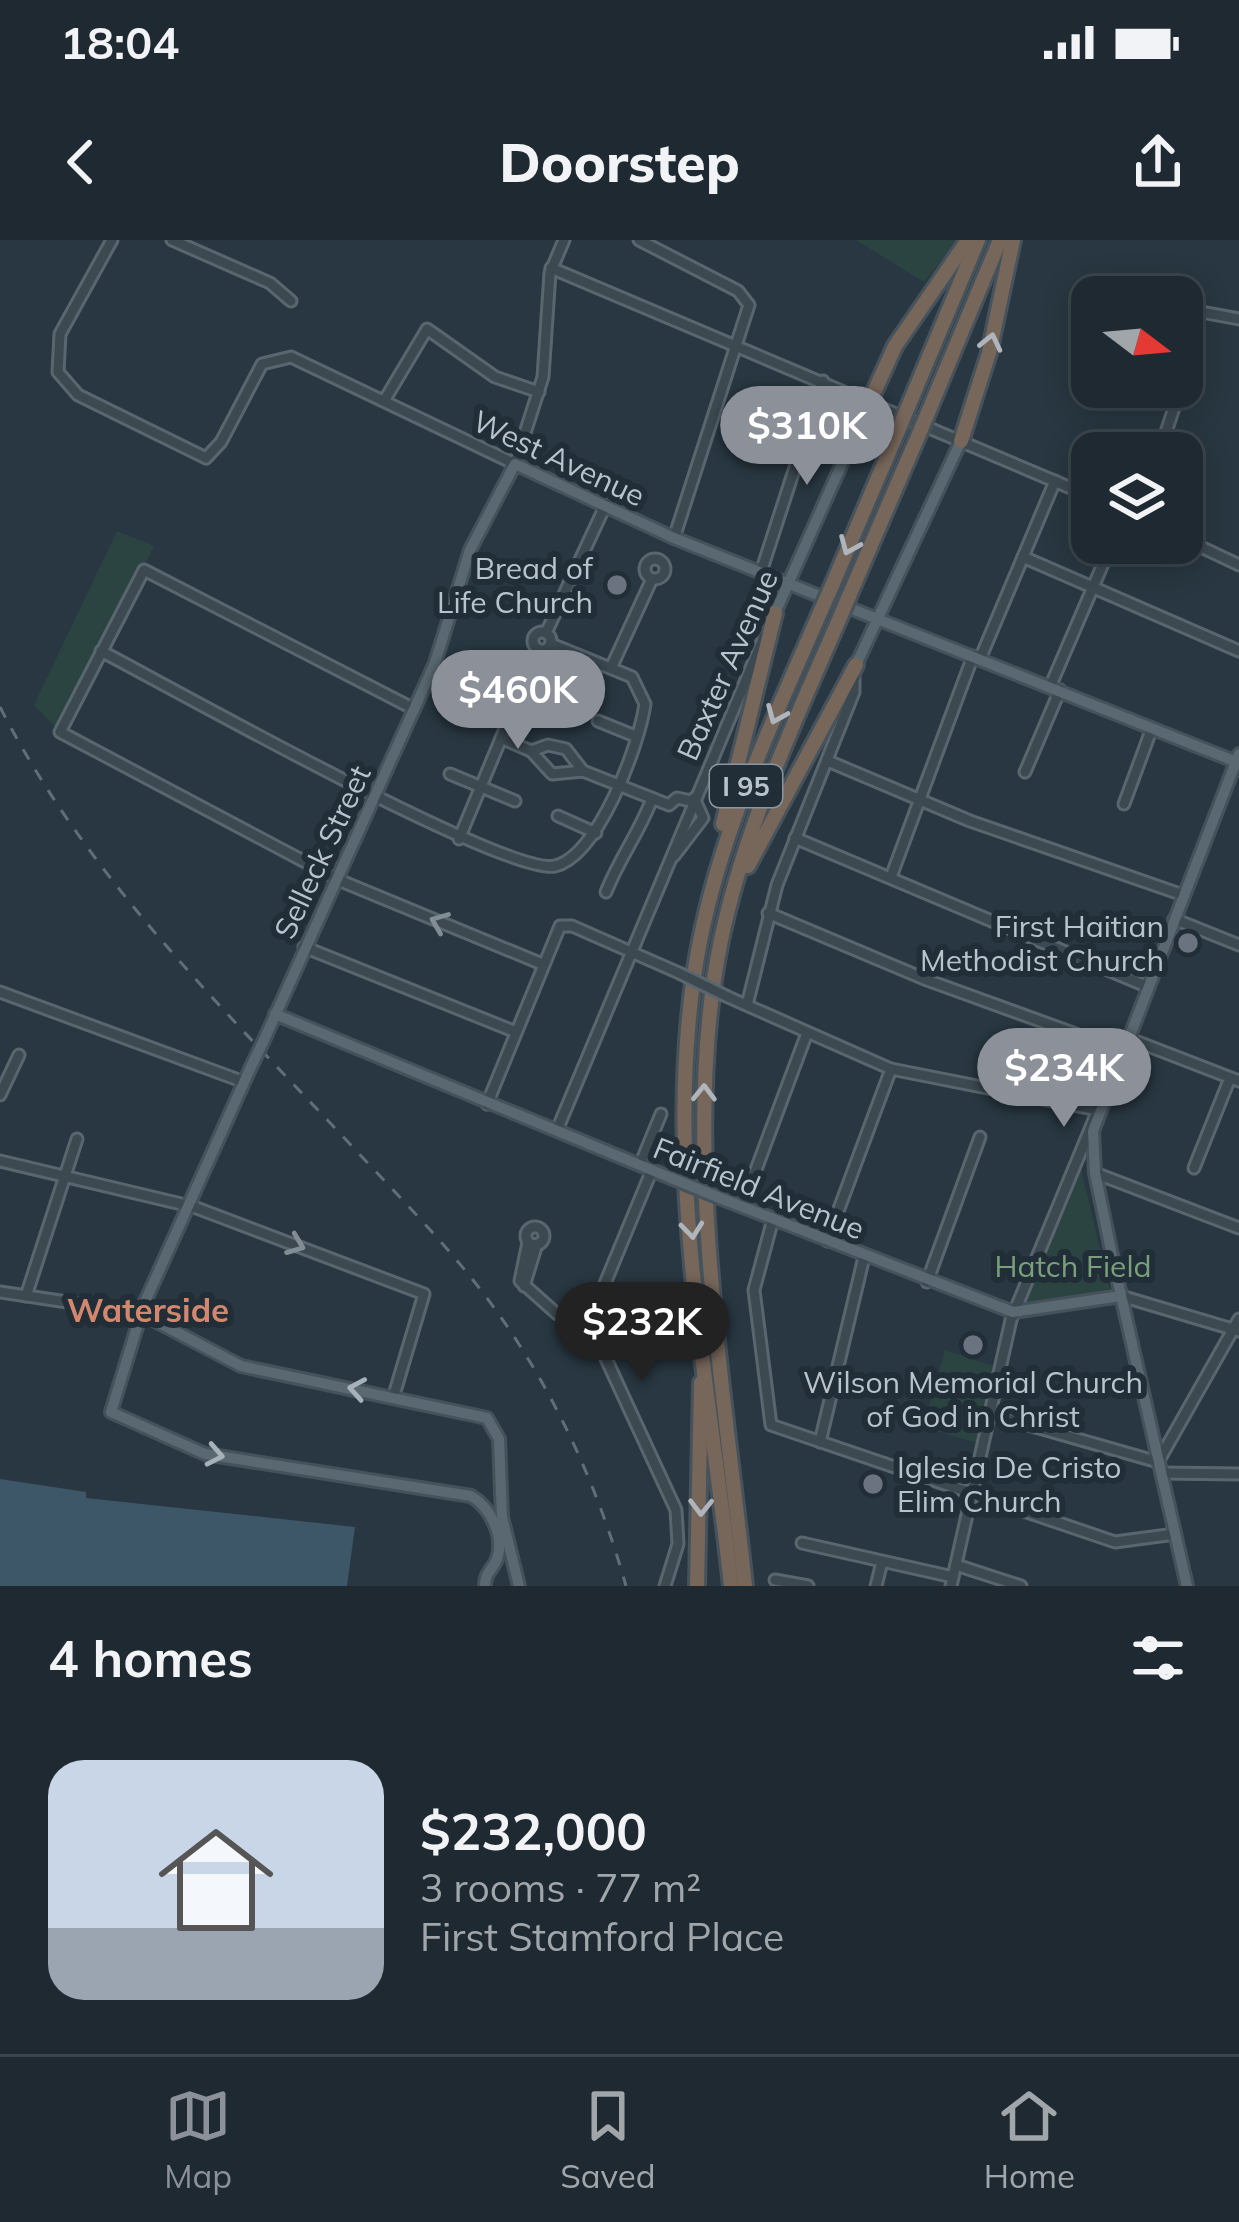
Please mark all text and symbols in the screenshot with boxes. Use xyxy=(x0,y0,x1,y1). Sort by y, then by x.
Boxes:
text: 18:04 xyxy=(60,14,179,70)
text: Doorstep xyxy=(499,128,740,196)
icon: back xyxy=(48,129,114,195)
icon: share xyxy=(1125,129,1191,195)
north arrow xyxy=(1071,276,1203,408)
map controls xyxy=(1071,276,1203,564)
one-way arrow xyxy=(978,332,1003,352)
pin: $310K xyxy=(723,386,891,488)
text: $310K xyxy=(747,400,867,449)
street label: West Avenue xyxy=(467,402,651,514)
button: layers xyxy=(1071,432,1203,564)
one-way arrow xyxy=(839,534,863,555)
place label: Bread of Life Church xyxy=(437,549,594,621)
street label: Baxter Avenue xyxy=(668,564,786,766)
marker: Bread of Life Church xyxy=(604,572,630,598)
pin: $460K xyxy=(434,650,602,752)
text: $460K xyxy=(458,664,578,713)
one-way arrow xyxy=(766,703,790,725)
street label: Selleck Street xyxy=(265,759,379,945)
road number: I 95 xyxy=(710,765,782,807)
place label: First Haitian Methodist Church xyxy=(920,907,1164,979)
one-way arrow xyxy=(429,912,450,936)
marker: First Haitian Methodist Church xyxy=(1175,930,1201,956)
pin: $234K xyxy=(980,1028,1148,1130)
text: $234K xyxy=(1004,1042,1124,1091)
one-way arrow xyxy=(691,1083,717,1102)
street label: Fairfield Avenue xyxy=(648,1128,870,1248)
one-way arrow xyxy=(678,1220,704,1240)
one-way arrow xyxy=(284,1231,305,1255)
park label: Hatch Field xyxy=(994,1247,1152,1285)
pin: $232K xyxy=(558,1282,726,1384)
district label: Waterside xyxy=(67,1289,229,1330)
text: $232K xyxy=(582,1296,702,1345)
marker: Wilson Memorial Church of God in Christ xyxy=(960,1332,986,1358)
place label: Wilson Memorial Church of God in Christ xyxy=(803,1363,1143,1435)
one-way arrow xyxy=(347,1377,367,1402)
one-way arrow xyxy=(205,1441,225,1467)
place label: Iglesia De Cristo Elim Church xyxy=(897,1448,1122,1520)
marker: Iglesia De Cristo Elim Church xyxy=(860,1471,886,1497)
one-way arrow xyxy=(688,1498,714,1517)
icon: filters xyxy=(1125,1625,1191,1691)
text: 4 homes xyxy=(48,1626,253,1690)
text: $232,000 xyxy=(420,1799,647,1863)
icon: home xyxy=(144,1808,288,1952)
text: 3 rooms · 77 m² xyxy=(420,1863,701,1912)
text: First Stamford Place xyxy=(420,1912,784,1961)
tab: Map xyxy=(164,2083,232,2196)
tab: Saved xyxy=(560,2083,656,2196)
tab: Home xyxy=(984,2083,1075,2196)

